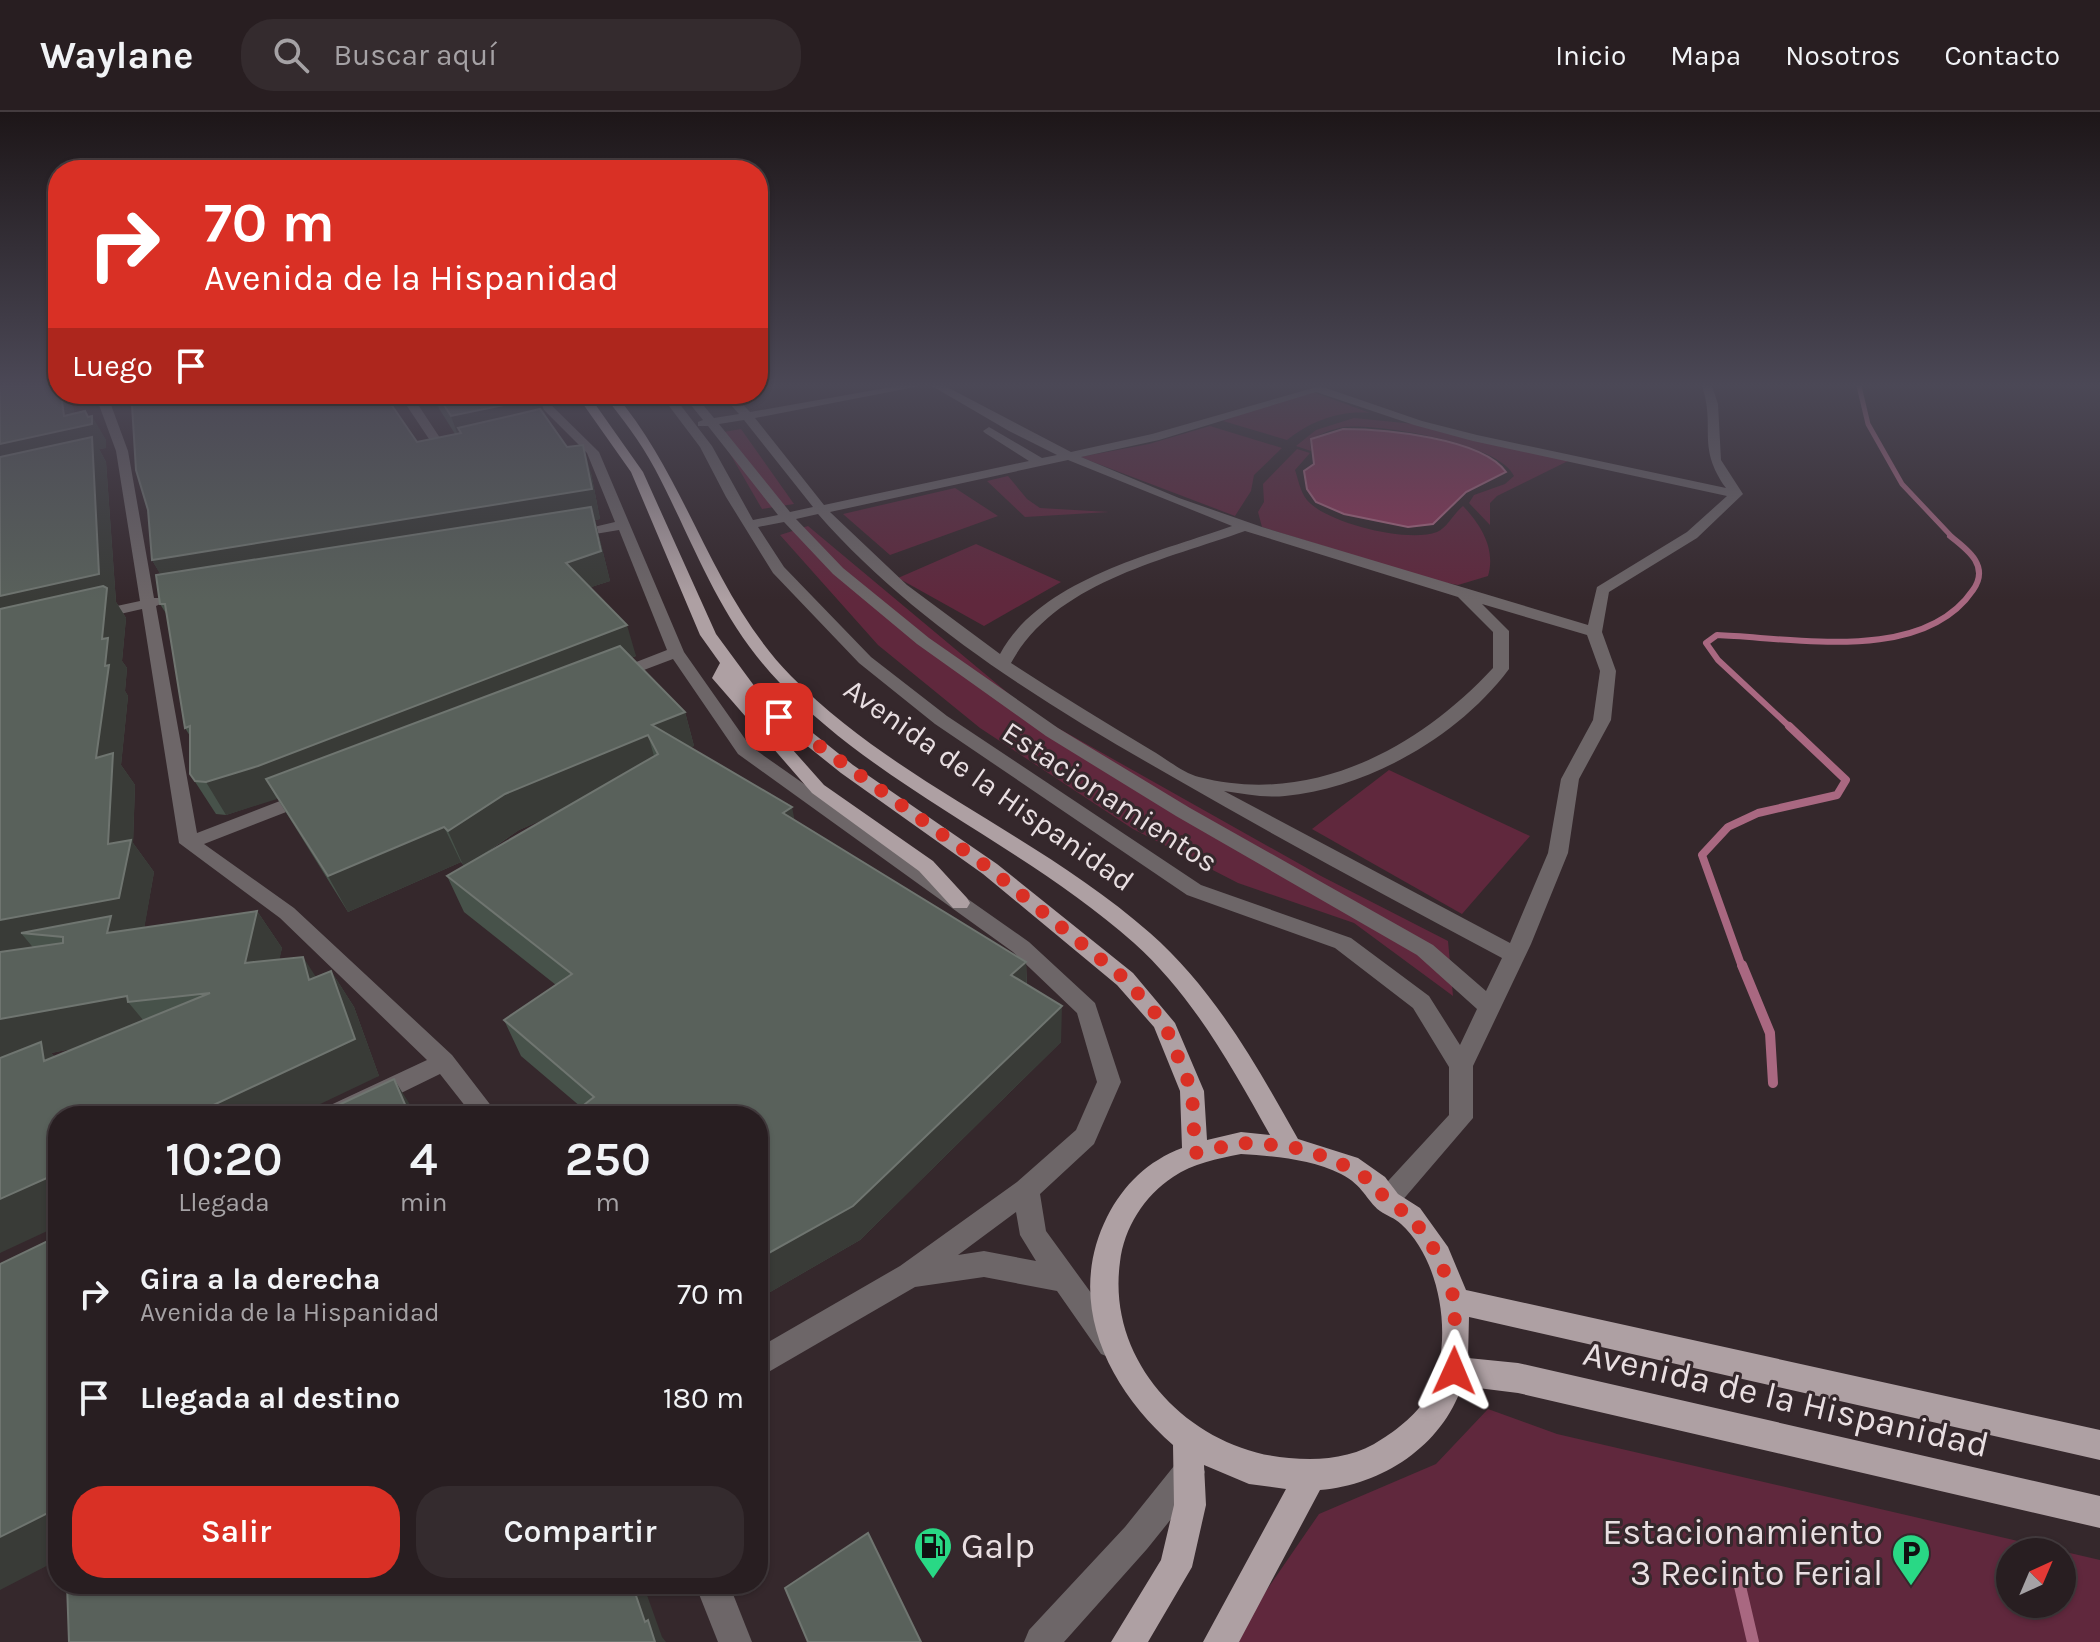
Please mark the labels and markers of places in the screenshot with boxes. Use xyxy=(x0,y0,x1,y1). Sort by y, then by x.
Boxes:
pin xyxy=(745,683,813,751)
place label: Estacionamiento 3 Recinto Ferial xyxy=(1602,1511,1883,1594)
fuel station icon: Galp xyxy=(912,1525,954,1580)
place label: Galp xyxy=(961,1525,1035,1567)
parking icon: Estacionamiento 3 Recinto Ferial xyxy=(1890,1532,1932,1587)

